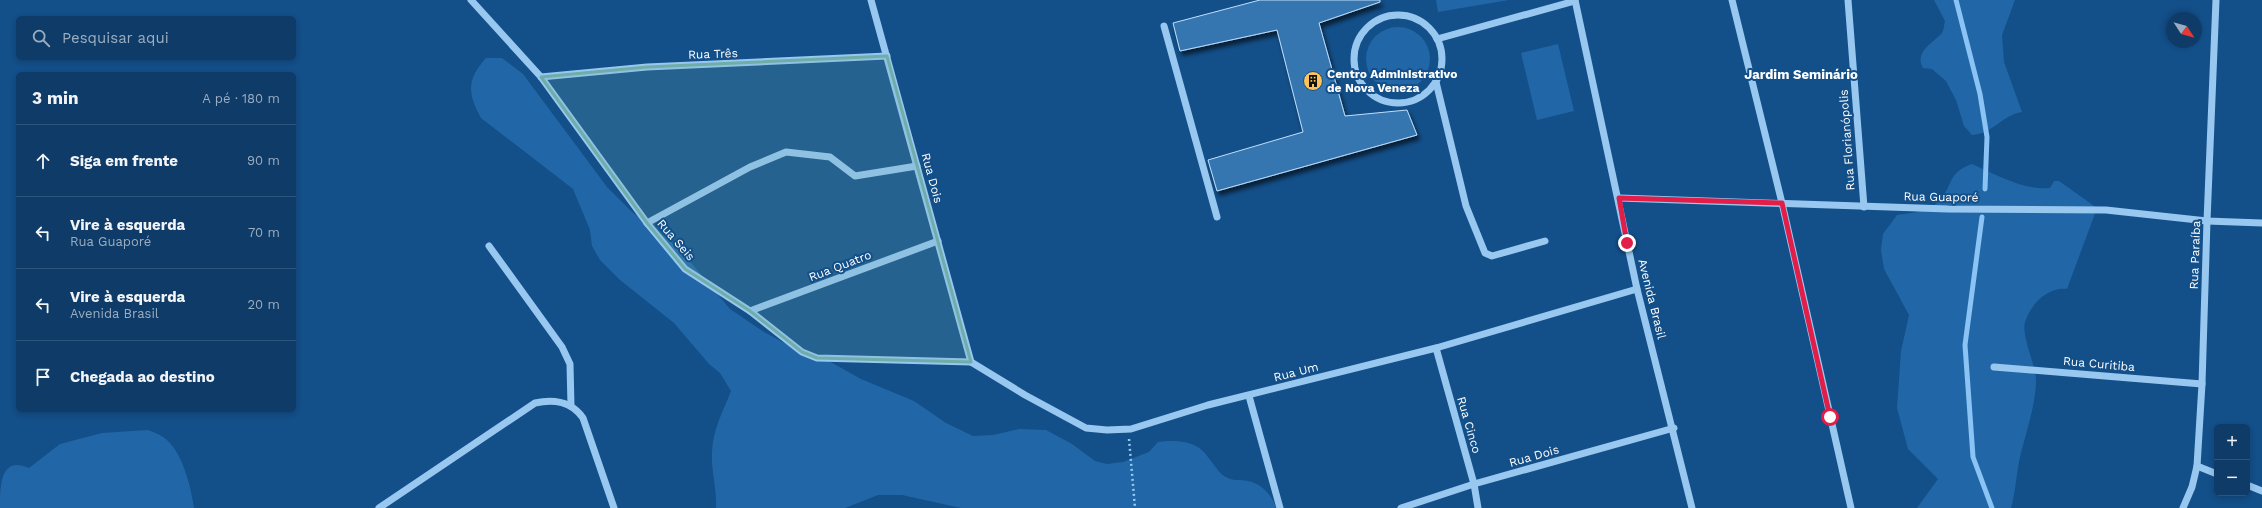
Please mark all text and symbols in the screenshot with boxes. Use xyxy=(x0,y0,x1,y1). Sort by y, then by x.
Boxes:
north arrow xyxy=(2166,12,2202,48)
search box xyxy=(16,16,296,60)
icon: search xyxy=(30,27,52,49)
text: Pesquisar aqui xyxy=(62,29,169,47)
street label: Rua Três xyxy=(688,46,738,62)
place label: Centro Administrativo de Nova Veneza xyxy=(1327,67,1457,95)
district label: Jardim Seminário xyxy=(1744,67,1858,82)
building icon: Centro Administrativo de Nova Veneza xyxy=(1302,70,1324,92)
text: 3 min xyxy=(32,88,78,108)
street label: Rua Florianópolis xyxy=(1836,89,1858,191)
text: A pé · 180 m xyxy=(202,91,280,106)
icon: ahead xyxy=(32,150,54,172)
street label: Rua Dois xyxy=(919,151,945,205)
text: Siga em frente xyxy=(70,152,178,170)
text: 90 m xyxy=(247,153,280,168)
street label: Rua Guaporé xyxy=(1903,189,1979,205)
text: Vire à esquerda xyxy=(70,216,185,234)
street label: Rua Seis xyxy=(654,217,698,263)
street label: Rua Paraíba xyxy=(2187,220,2203,290)
icon: left xyxy=(32,222,54,244)
text: 70 m xyxy=(248,225,280,240)
text: Rua Guaporé xyxy=(70,234,151,249)
route end xyxy=(1618,234,1636,252)
street label: Rua Quatro xyxy=(807,248,873,284)
street label: Avenida Brasil xyxy=(1635,258,1669,341)
text: Vire à esquerda xyxy=(70,288,185,306)
icon: left xyxy=(32,294,54,316)
text: 20 m xyxy=(248,297,280,312)
text: Avenida Brasil xyxy=(70,306,159,321)
street label: Rua Curitiba xyxy=(2062,354,2136,374)
street label: Rua Um xyxy=(1272,360,1320,384)
icon: arrive xyxy=(32,366,54,388)
text: Chegada ao destino xyxy=(70,368,215,386)
street label: Rua Cinco xyxy=(1454,395,1484,455)
route start xyxy=(1821,408,1839,426)
map controls xyxy=(2214,424,2250,496)
button: + xyxy=(2214,424,2250,460)
street label: Rua Dois xyxy=(1507,442,1561,470)
button: − xyxy=(2214,460,2250,496)

